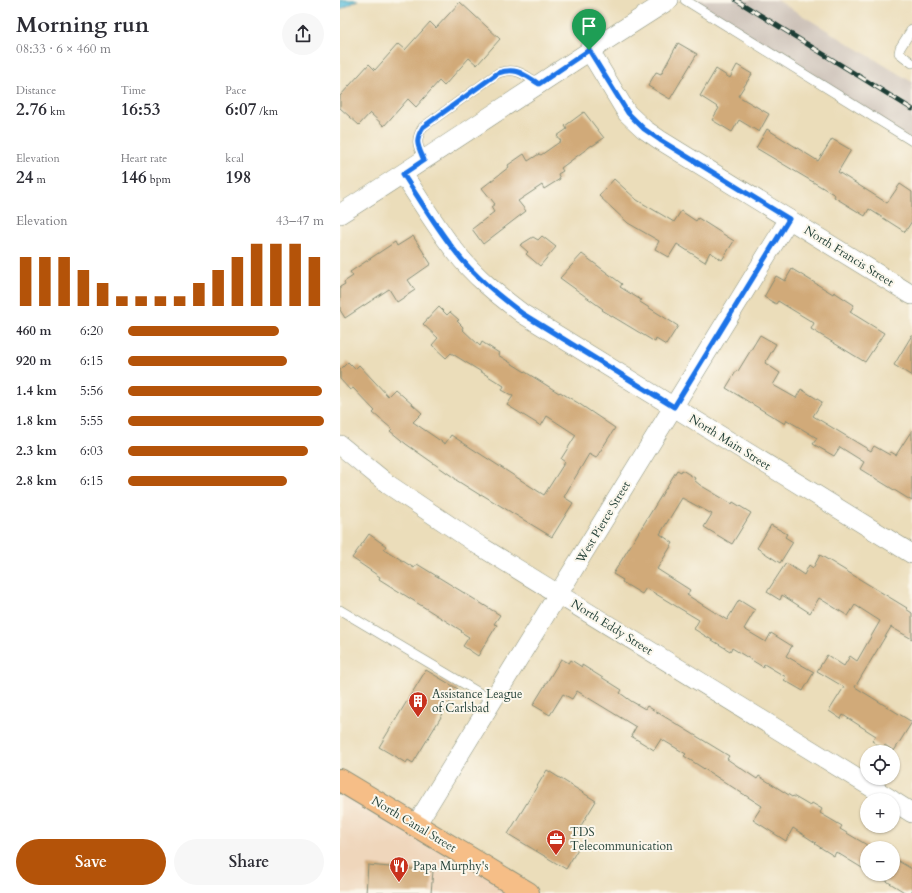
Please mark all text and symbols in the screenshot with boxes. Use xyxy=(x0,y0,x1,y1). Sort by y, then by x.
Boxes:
pin xyxy=(572,9,606,50)
text: Morning run xyxy=(16,10,149,40)
button: share xyxy=(282,13,324,55)
icon: arrive xyxy=(578,15,600,37)
text: 08:33 · 6 × 460 m xyxy=(16,40,111,58)
text: Distance xyxy=(16,83,56,98)
text: Time xyxy=(121,83,146,98)
text: Pace xyxy=(225,83,247,98)
text: 2.76 xyxy=(16,98,47,121)
text: 16:53 xyxy=(121,98,160,121)
text: 6:07 xyxy=(225,98,256,121)
text: km xyxy=(47,104,65,119)
text: /km xyxy=(256,104,278,119)
text: Elevation xyxy=(16,151,60,166)
text: Heart rate xyxy=(121,151,167,166)
text: kcal xyxy=(225,151,244,166)
text: 24 xyxy=(16,166,33,189)
text: 146 xyxy=(121,166,147,189)
text: 198 xyxy=(225,166,251,189)
text: m xyxy=(33,172,46,187)
text: bpm xyxy=(147,172,171,187)
text: Elevation xyxy=(16,212,68,230)
text: 43–47 m xyxy=(276,212,324,230)
street label: North Francis Street xyxy=(801,222,897,290)
text: 460 m xyxy=(16,322,51,340)
text: 6:20 xyxy=(80,322,103,340)
text: 920 m xyxy=(16,352,51,370)
text: 6:15 xyxy=(80,352,103,370)
text: 1.4 km xyxy=(16,382,57,400)
text: 5:56 xyxy=(80,382,103,400)
street label: North Main Street xyxy=(686,410,774,474)
text: 1.8 km xyxy=(16,412,57,430)
text: 5:55 xyxy=(80,412,103,430)
text: 2.3 km xyxy=(16,442,57,460)
text: 6:03 xyxy=(80,442,103,460)
text: 2.8 km xyxy=(16,472,57,490)
text: 6:15 xyxy=(80,472,103,490)
street label: West Pierce Street xyxy=(572,478,634,567)
street label: North Eddy Street xyxy=(568,595,656,659)
place label: Assistance League of Carlsbad xyxy=(432,686,523,716)
building icon: Assistance League of Carlsbad xyxy=(407,690,429,718)
map controls xyxy=(860,745,900,881)
button: locate xyxy=(860,745,900,785)
street label: North Canal Street xyxy=(369,792,460,856)
button: + xyxy=(860,793,900,833)
place label: TDS Telecommunication xyxy=(570,824,673,854)
office icon: TDS Telecommunication xyxy=(545,828,567,856)
button: Save xyxy=(16,839,166,885)
button: Share xyxy=(174,839,324,885)
button: − xyxy=(860,841,900,881)
restaurant icon: Papa Murphy's xyxy=(388,855,410,883)
place label: Papa Murphy's xyxy=(413,858,488,874)

